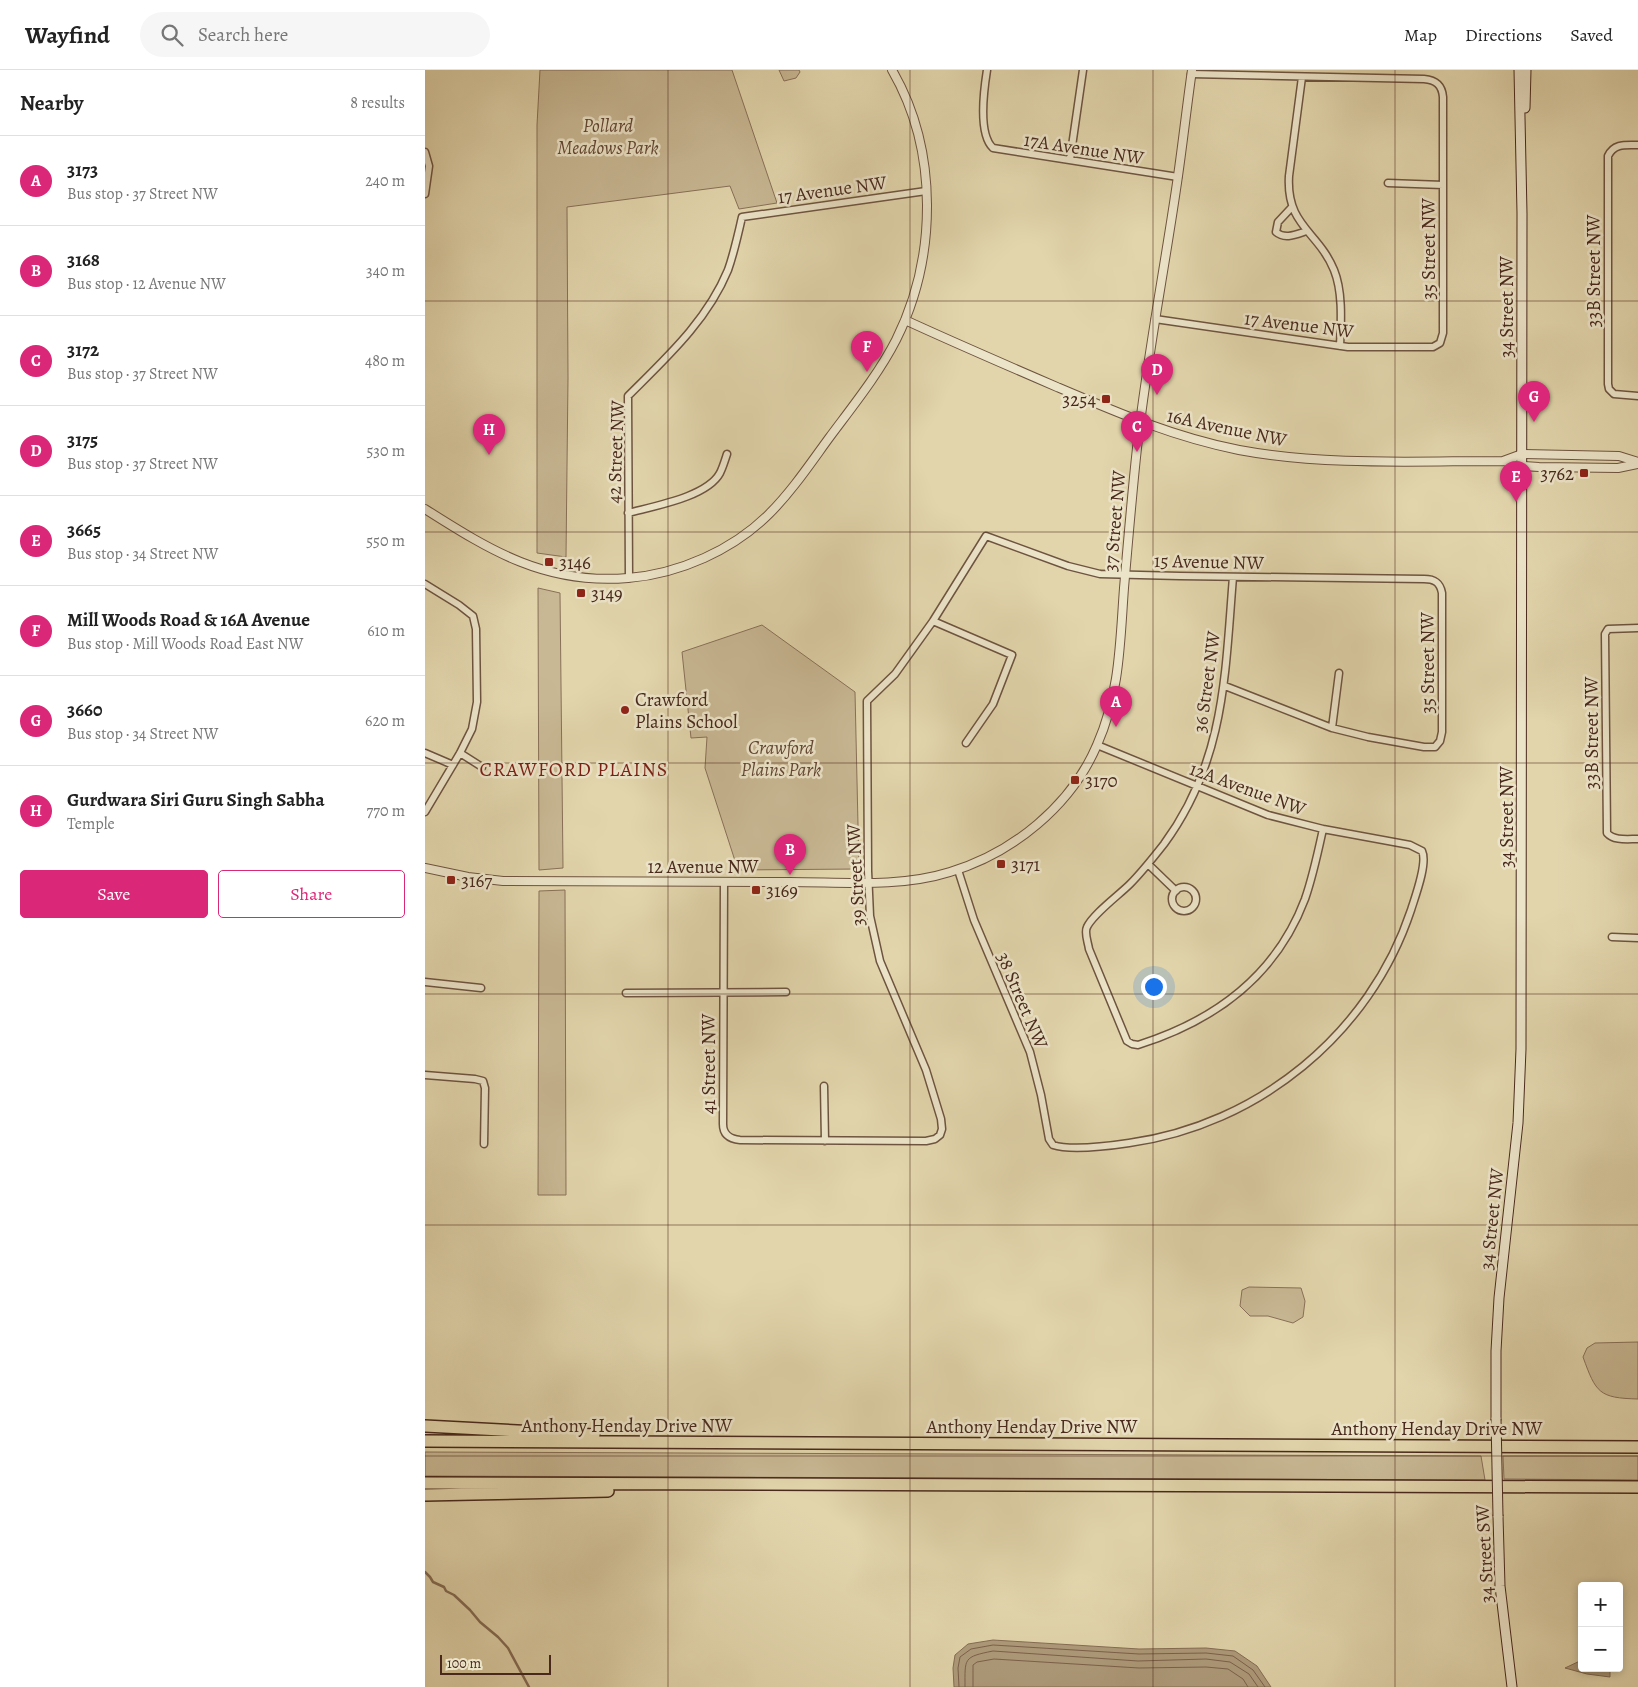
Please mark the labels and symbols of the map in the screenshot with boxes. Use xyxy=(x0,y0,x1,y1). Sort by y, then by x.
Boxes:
park label: Pollard Meadows Park xyxy=(557,113,659,161)
street label: 17A Avenue NW xyxy=(1022,127,1146,171)
street label: 17 Avenue NW xyxy=(776,169,889,211)
street label: 35 Street NW xyxy=(1416,198,1442,300)
street label: 33B Street NW xyxy=(1581,214,1607,327)
street label: 34 Street NW xyxy=(1494,256,1520,358)
street label: 17 Avenue NW xyxy=(1243,305,1355,345)
pin: F xyxy=(851,331,883,372)
pin: D xyxy=(1141,354,1173,395)
pin: G xyxy=(1518,381,1550,422)
place label: 3254 xyxy=(1062,387,1096,413)
marker: 3254 xyxy=(1100,393,1112,405)
street label: 42 Street NW xyxy=(601,400,631,504)
street label: 16A Avenue NW xyxy=(1164,403,1289,453)
pin: C xyxy=(1121,411,1153,452)
pin: H xyxy=(473,414,505,455)
pin: E xyxy=(1500,461,1532,502)
place label: 3762 xyxy=(1540,461,1574,487)
marker: 3762 xyxy=(1578,467,1590,479)
street label: 37 Street NW xyxy=(1098,469,1132,573)
street label: 15 Avenue NW xyxy=(1154,548,1265,576)
place label: 3146 xyxy=(559,550,591,576)
marker: 3146 xyxy=(543,556,555,568)
place label: 3149 xyxy=(591,581,623,607)
marker: 3149 xyxy=(575,587,587,599)
street label: 35 Street NW xyxy=(1415,612,1441,714)
street label: 36 Street NW xyxy=(1187,629,1227,735)
street label: 33B Street NW xyxy=(1579,676,1605,789)
pin: A xyxy=(1100,686,1132,727)
place label: Crawford Plains School xyxy=(635,687,738,735)
marker: Crawford Plains School xyxy=(619,704,631,716)
park label: Crawford Plains Park xyxy=(741,735,821,783)
district label: CRAWFORD PLAINS xyxy=(480,756,668,783)
street label: 12A Avenue NW xyxy=(1186,756,1310,822)
street label: 34 Street NW xyxy=(1494,766,1520,868)
place label: 3170 xyxy=(1085,768,1118,794)
marker: 3170 xyxy=(1069,774,1081,786)
street label: 39 Street NW xyxy=(840,823,872,927)
pin: B xyxy=(774,834,806,875)
place label: 3171 xyxy=(1011,852,1040,878)
street label: 12 Avenue NW xyxy=(648,854,759,880)
marker: 3171 xyxy=(995,858,1007,870)
place label: 3167 xyxy=(461,868,492,894)
marker: 3167 xyxy=(445,874,457,886)
place label: 3169 xyxy=(766,878,798,904)
marker: 3169 xyxy=(750,884,762,896)
street label: 38 Street NW xyxy=(990,948,1054,1053)
your location xyxy=(1141,974,1167,1000)
street label: 41 Street NW xyxy=(696,1013,722,1114)
street label: 34 Street NW xyxy=(1474,1167,1510,1271)
street label: Anthony Henday Drive NW xyxy=(521,1413,733,1439)
street label: Anthony Henday Drive NW xyxy=(926,1414,1138,1440)
street label: Anthony Henday Drive NW xyxy=(1331,1416,1543,1442)
street label: 34 Street SW xyxy=(1469,1504,1501,1604)
scale bar xyxy=(440,1652,551,1675)

